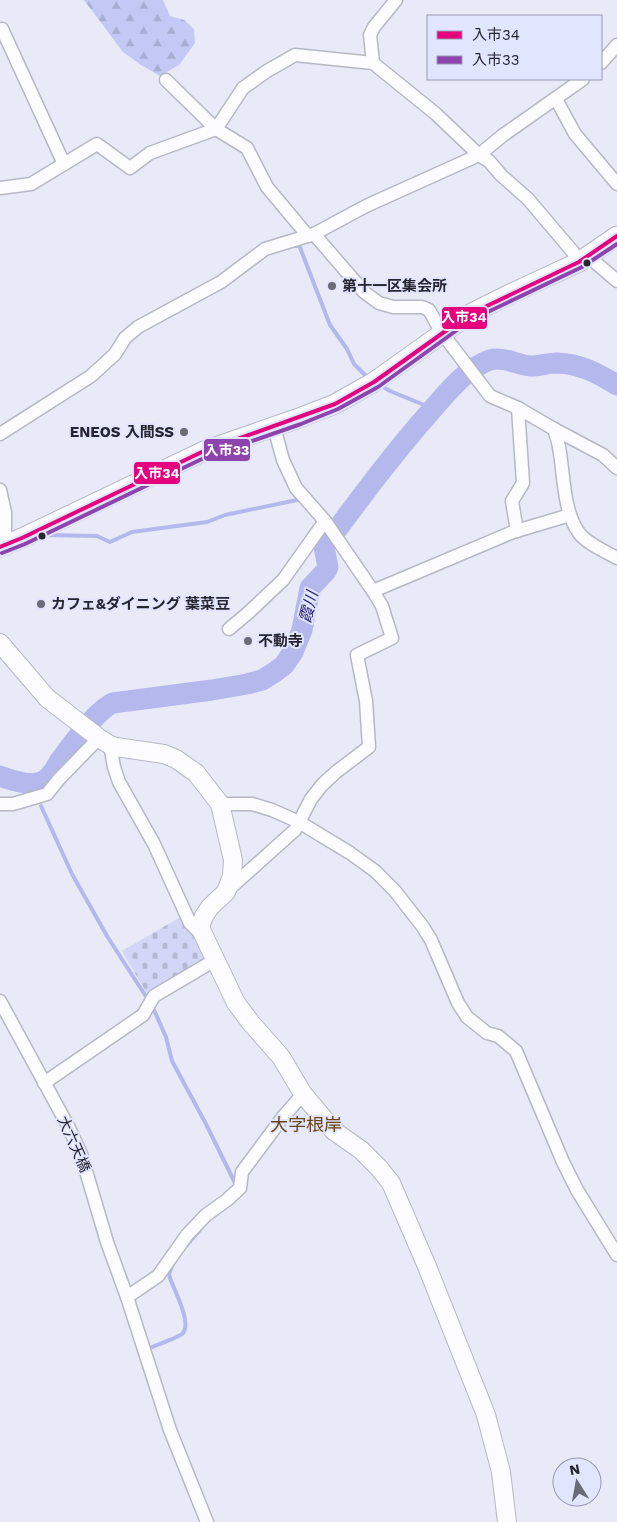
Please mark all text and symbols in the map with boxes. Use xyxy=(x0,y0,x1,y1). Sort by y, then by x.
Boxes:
legend xyxy=(427,15,602,80)
text: 入市34 xyxy=(472,26,520,44)
text: 入市33 xyxy=(472,51,520,69)
unlabelled marker xyxy=(582,258,592,268)
place label: 第十一区集会所 xyxy=(342,277,447,295)
marker: 第十一区集会所 xyxy=(326,280,338,292)
line badge: 入市34 xyxy=(441,306,488,330)
text: 入市34 xyxy=(441,309,487,325)
place label: ENEOS 入間SS xyxy=(70,423,174,441)
marker: ENEOS 入間SS xyxy=(178,426,190,438)
line badge: 入市33 xyxy=(203,438,251,462)
text: 入市33 xyxy=(205,442,249,458)
line badge: 入市34 xyxy=(133,461,181,485)
text: 入市34 xyxy=(134,465,180,481)
unlabelled marker xyxy=(37,531,47,541)
water label: 霞川 xyxy=(295,587,322,625)
place label: カフェ&ダイニング 葉菜豆 xyxy=(51,595,230,613)
marker: カフェ&ダイニング 葉菜豆 xyxy=(35,598,47,610)
place label: 不動寺 xyxy=(258,632,303,650)
marker: 不動寺 xyxy=(242,635,254,647)
street label: 大六天橋 xyxy=(54,1113,94,1175)
district label: 大字根岸 xyxy=(270,1114,342,1135)
north arrow xyxy=(552,1457,602,1507)
text: N xyxy=(568,1460,581,1478)

